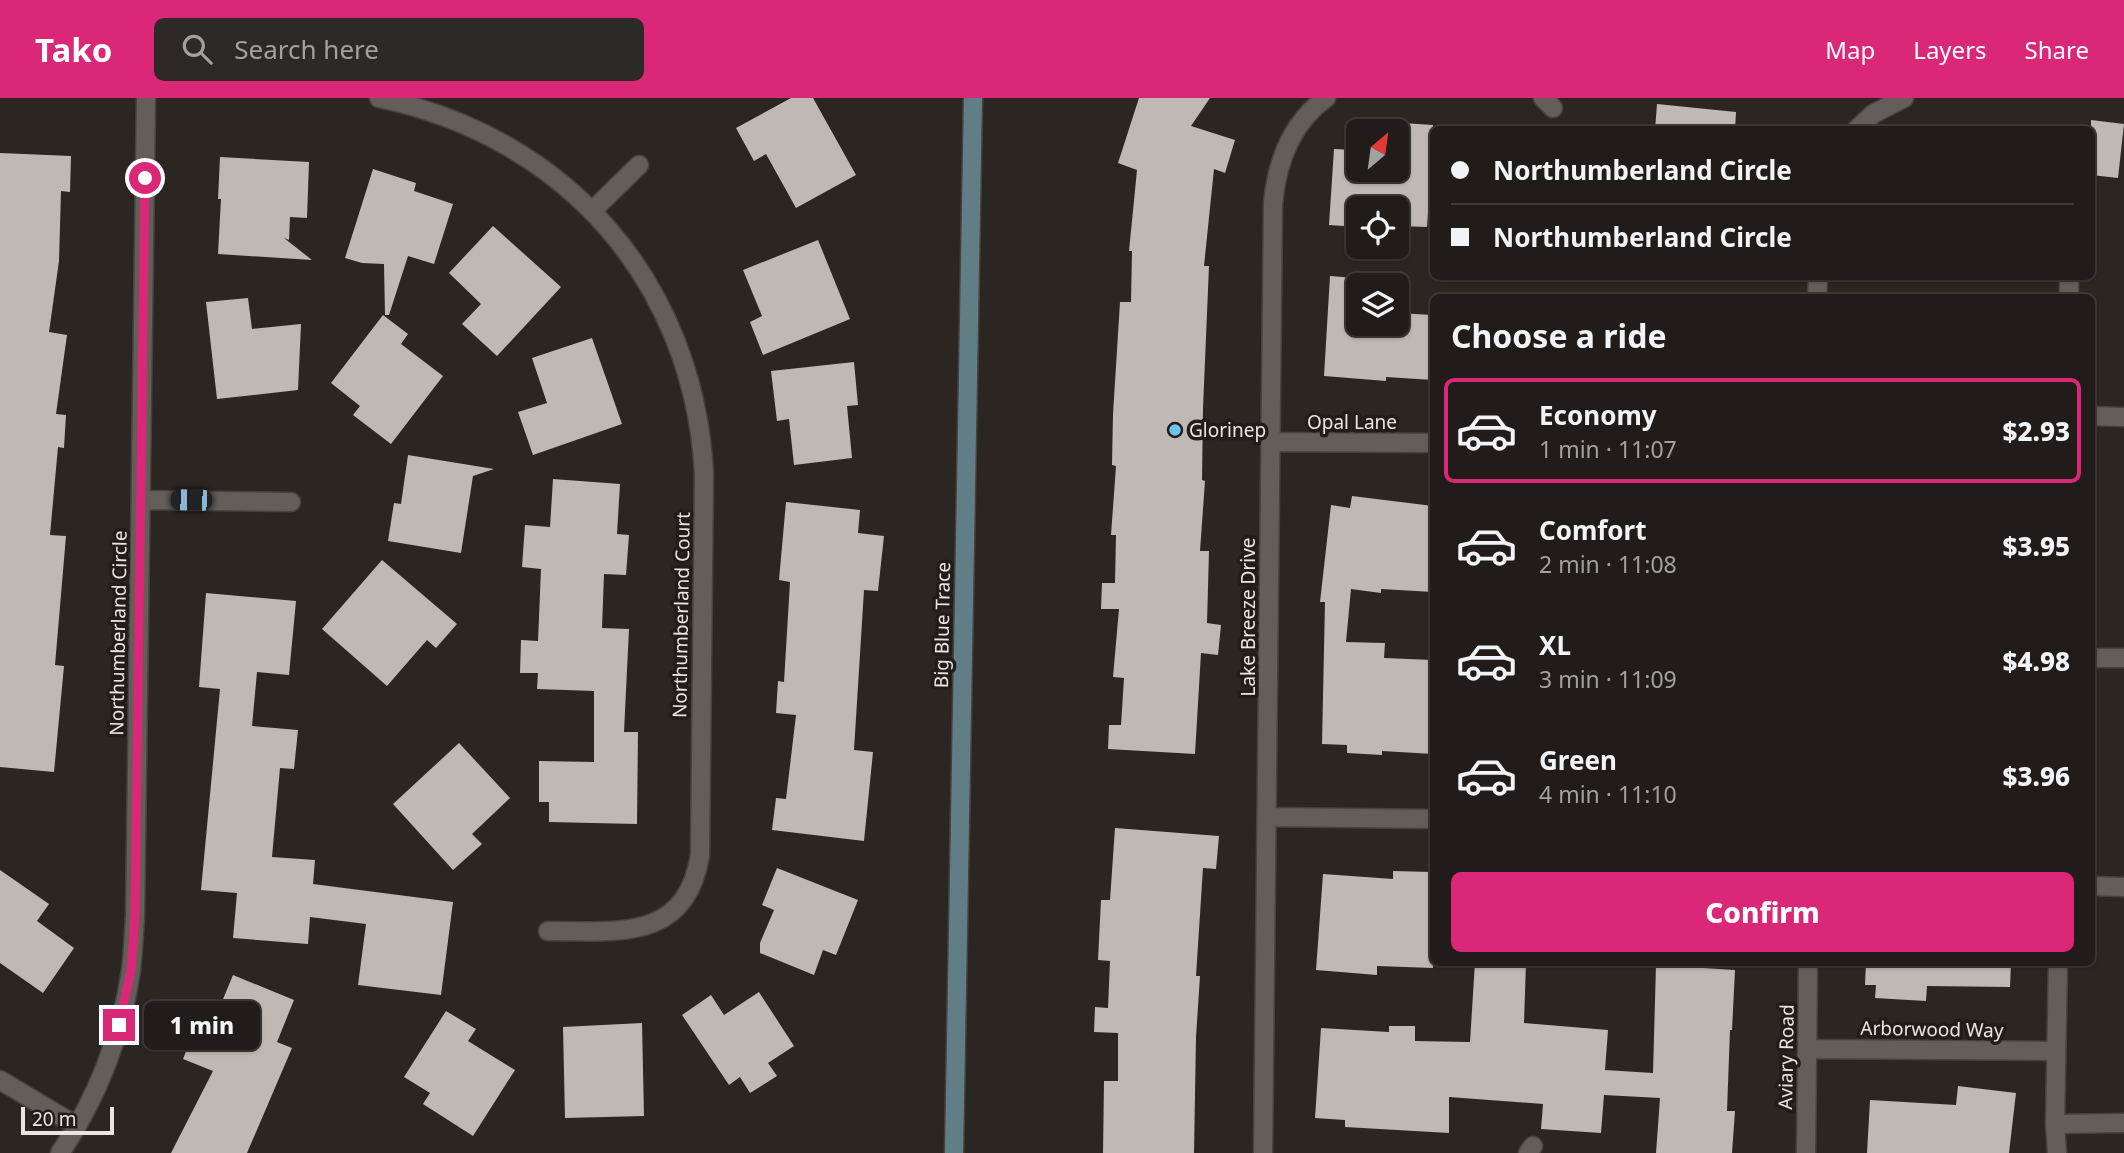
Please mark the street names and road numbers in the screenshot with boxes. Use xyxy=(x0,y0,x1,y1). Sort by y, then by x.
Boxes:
street label: Opal Lane xyxy=(1307,409,1397,435)
street label: Northumberland Court xyxy=(666,512,696,718)
street label: Northumberland Circle xyxy=(103,530,133,736)
street label: Lake Breeze Drive xyxy=(1235,537,1261,697)
street label: Big Blue Trace xyxy=(928,562,956,688)
street label: Aviary Road xyxy=(1772,1004,1800,1110)
street label: Arborwood Way xyxy=(1860,1015,2004,1043)

